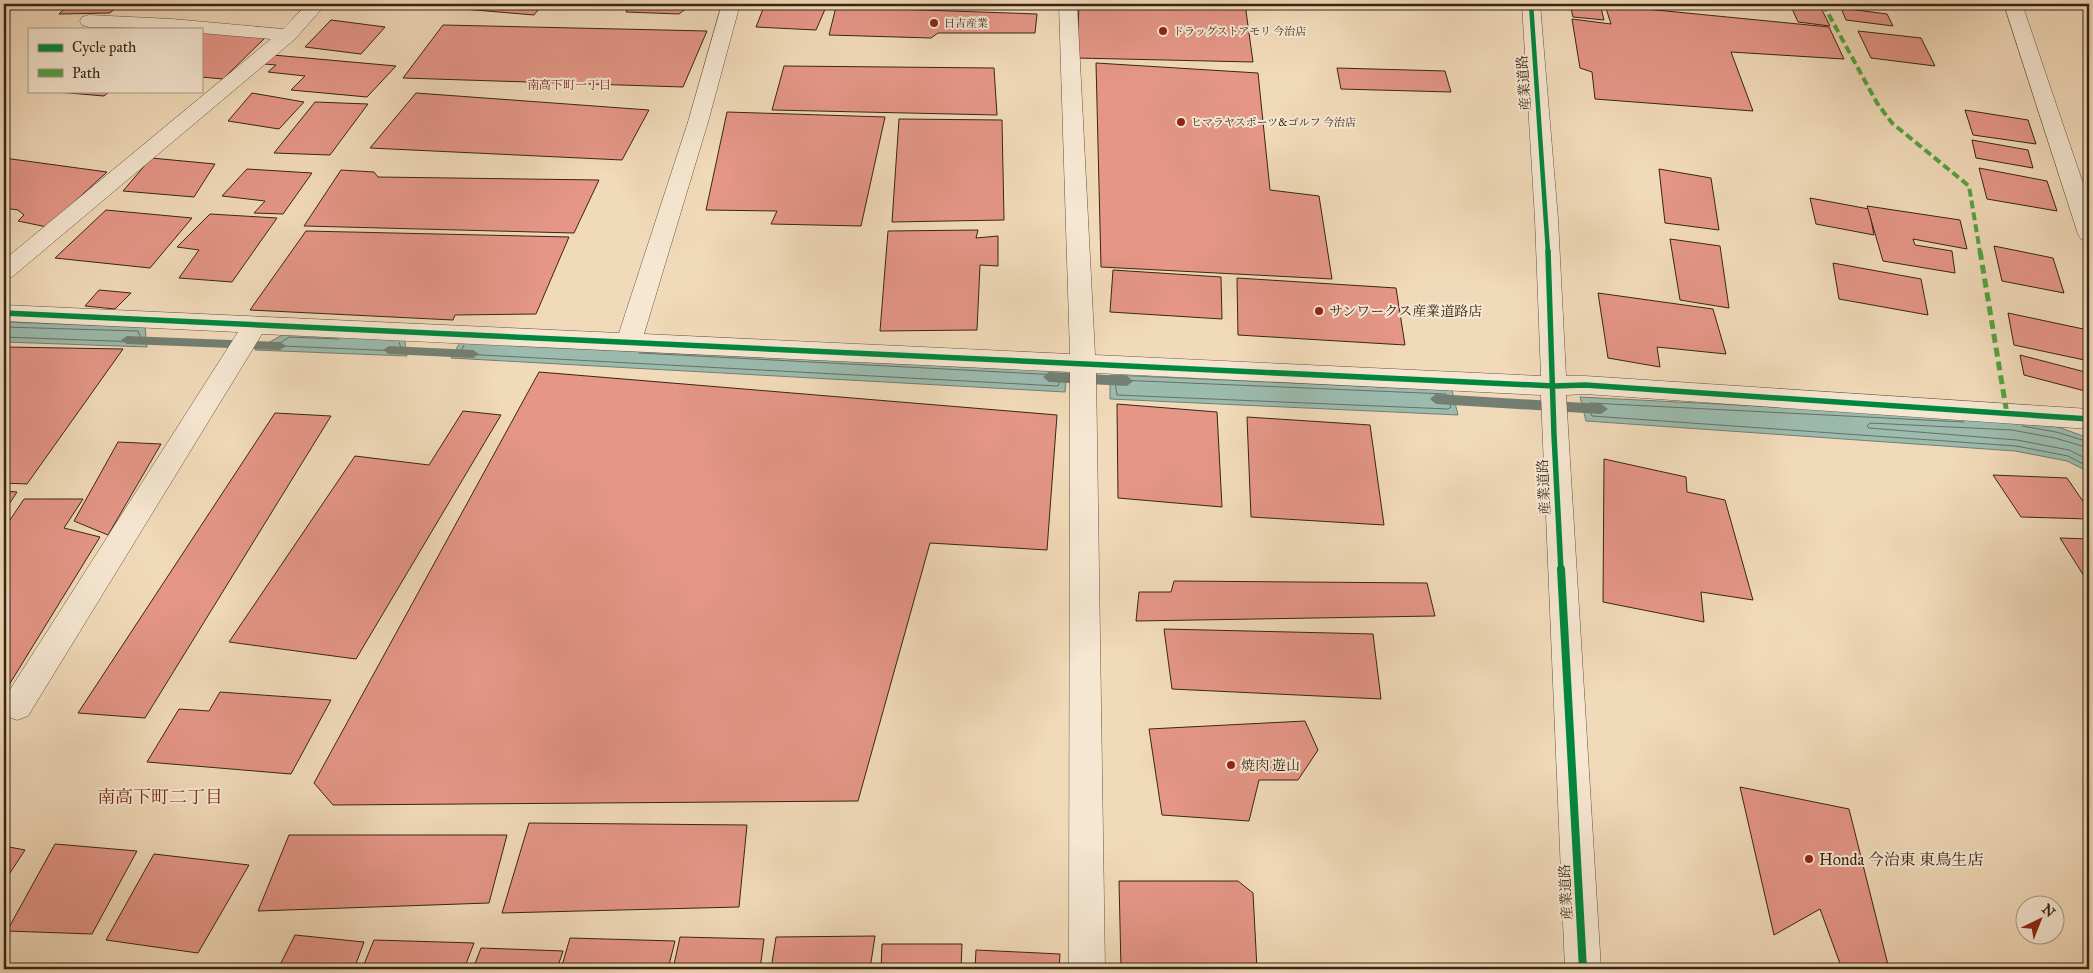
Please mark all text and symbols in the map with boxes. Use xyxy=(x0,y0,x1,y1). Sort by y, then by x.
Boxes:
marker: 日吉産業 xyxy=(928,17,940,29)
place label: 日吉産業 xyxy=(944,17,988,30)
marker: ドラッグストアモリ 今治店 xyxy=(1157,25,1169,37)
place label: ドラッグストアモリ 今治店 xyxy=(1173,25,1306,38)
legend xyxy=(28,28,202,92)
text: Cycle path xyxy=(72,38,137,56)
street label: 産業道路 xyxy=(1514,54,1534,112)
text: Path xyxy=(72,64,101,82)
district label: 南高下町一丁目 xyxy=(527,78,611,92)
marker: ヒマラヤスポーツ&ゴルフ 今治店 xyxy=(1175,116,1187,128)
place label: ヒマラヤスポーツ&ゴルフ 今治店 xyxy=(1191,116,1356,129)
place label: サンワークス産業道路店 xyxy=(1329,303,1482,320)
marker: サンワークス産業道路店 xyxy=(1313,305,1325,317)
street label: 産業道路 xyxy=(1534,459,1554,515)
place label: 焼肉 遊山 xyxy=(1241,757,1300,774)
marker: 焼肉 遊山 xyxy=(1225,759,1237,771)
district label: 南高下町二丁目 xyxy=(97,786,223,808)
place label: Honda 今治東 東鳥生店 xyxy=(1819,850,1983,869)
marker: Honda 今治東 東鳥生店 xyxy=(1803,853,1815,865)
street label: 産業道路 xyxy=(1556,864,1576,920)
north arrow xyxy=(2016,896,2066,946)
text: N xyxy=(2038,901,2059,921)

